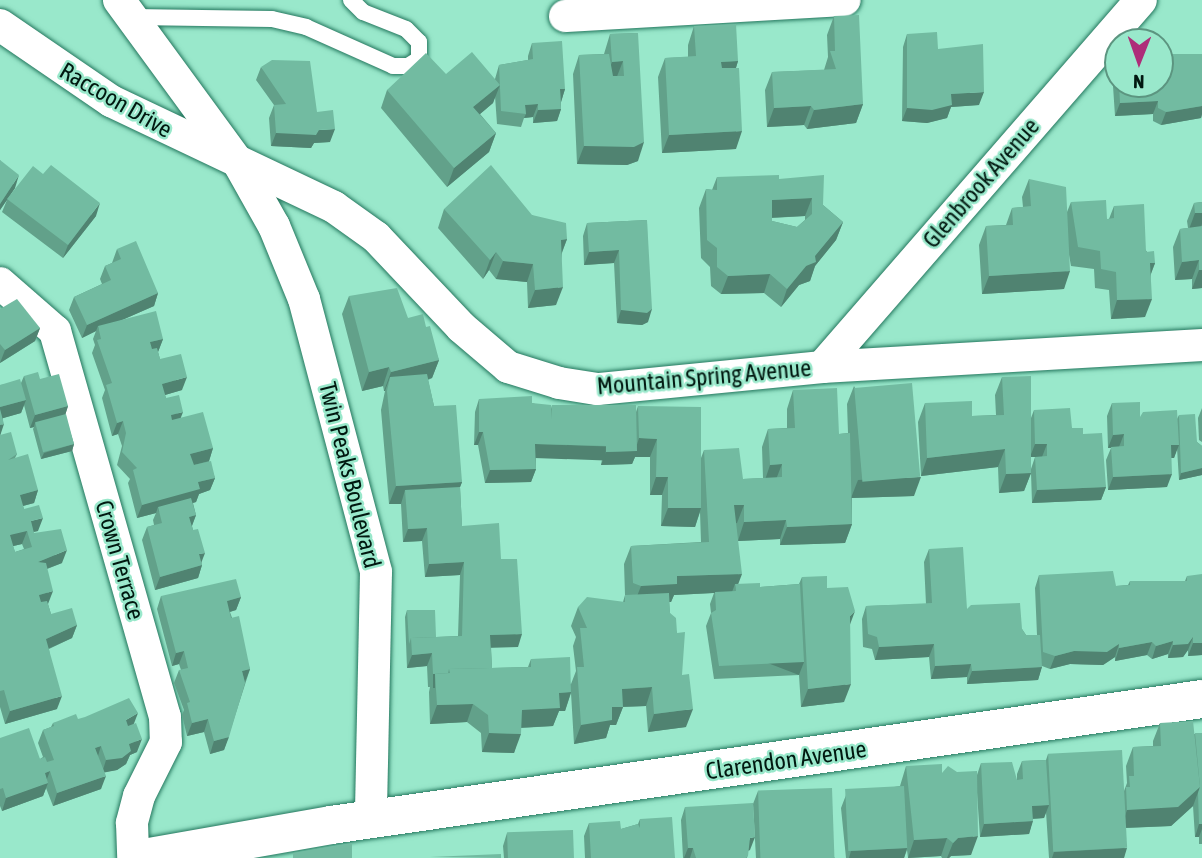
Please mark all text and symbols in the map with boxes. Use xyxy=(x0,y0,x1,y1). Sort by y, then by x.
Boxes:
north arrow xyxy=(1104,28,1174,98)
street label: Raccoon Drive xyxy=(55,56,177,144)
text: N xyxy=(1133,71,1144,93)
street label: Glenbrook Avenue xyxy=(917,112,1045,254)
street label: Mountain Spring Avenue xyxy=(596,353,812,401)
street label: Twin Peaks Boulevard xyxy=(313,379,387,571)
street label: Crown Terrace xyxy=(89,497,151,623)
street label: Clarendon Avenue xyxy=(704,734,868,786)

